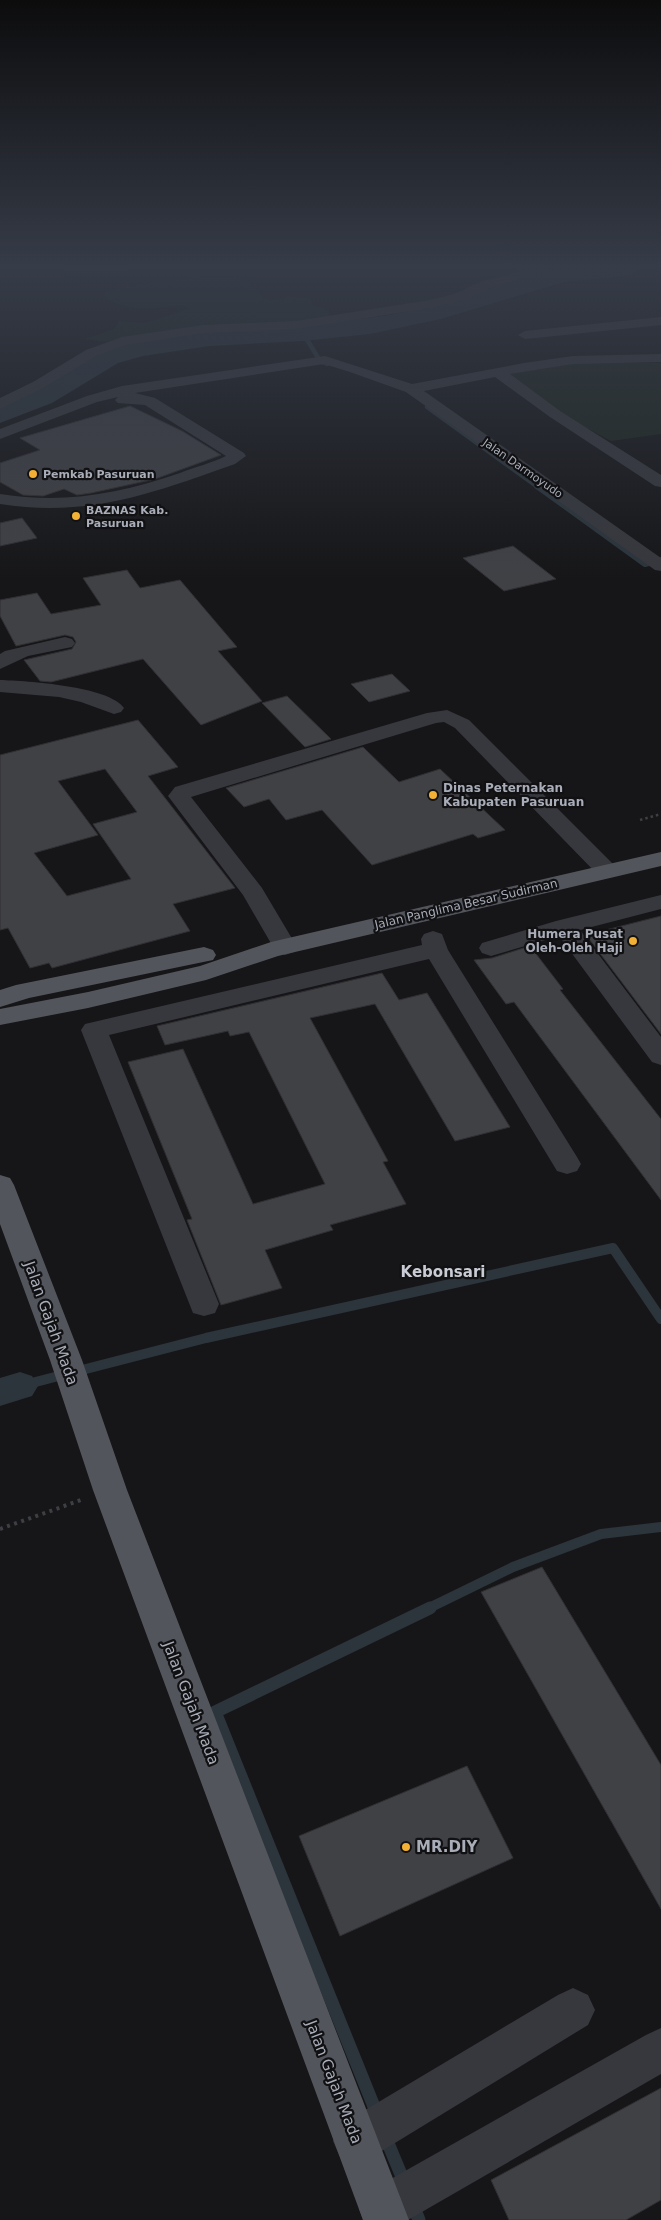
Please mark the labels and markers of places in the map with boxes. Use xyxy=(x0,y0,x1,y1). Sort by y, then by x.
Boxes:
marker: Pemkab Pasuruan xyxy=(27,468,39,480)
place label: Pemkab Pasuruan xyxy=(43,468,155,481)
place label: BAZNAS Kab. Pasuruan xyxy=(86,504,168,530)
marker: BAZNAS Kab. Pasuruan xyxy=(70,510,82,522)
place label: Dinas Peternakan Kabupaten Pasuruan xyxy=(443,781,584,809)
marker: Dinas Peternakan Kabupaten Pasuruan xyxy=(427,789,439,801)
place label: Humera Pusat Oleh-Oleh Haji xyxy=(525,927,623,955)
marker: Humera Pusat Oleh-Oleh Haji xyxy=(627,935,639,947)
place label: MR.DIY xyxy=(416,1838,478,1856)
marker: MR.DIY xyxy=(400,1841,412,1853)

